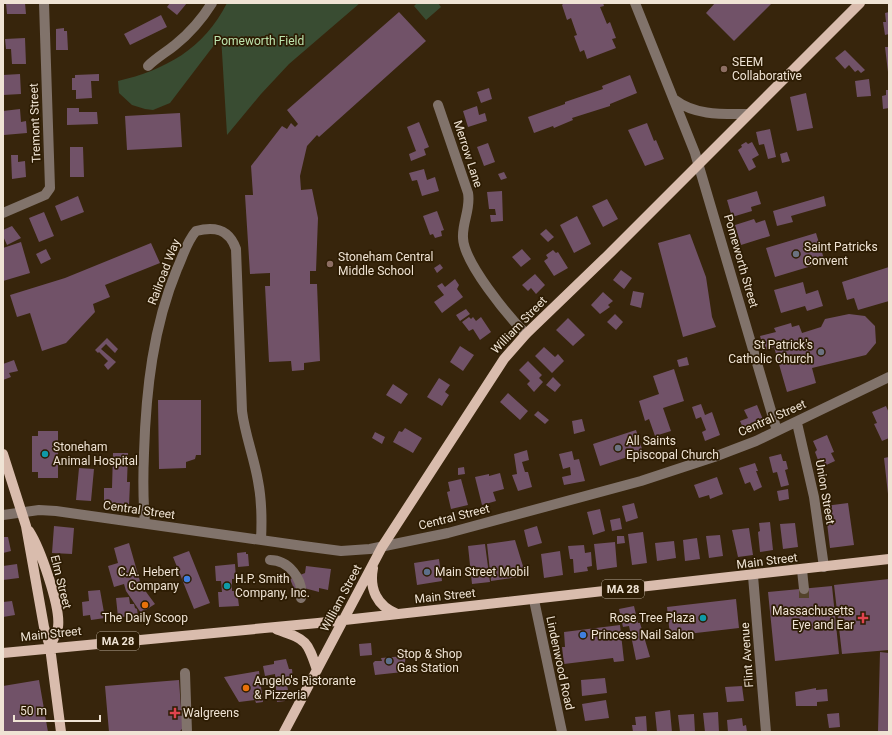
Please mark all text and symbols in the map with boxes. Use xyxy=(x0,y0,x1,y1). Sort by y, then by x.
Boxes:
park label: Pomeworth Field xyxy=(214,34,304,48)
place label: SEEM Collaborative xyxy=(732,55,802,83)
marker: SEEM Collaborative xyxy=(719,64,729,74)
street label: Tremont Street xyxy=(27,83,43,163)
street label: Merrow Lane xyxy=(451,119,485,189)
street label: Pomeworth Street xyxy=(721,213,761,309)
street label: Railroad Way xyxy=(145,237,183,307)
place label: Saint Patricks Convent xyxy=(804,240,878,268)
marker: Saint Patricks Convent xyxy=(791,249,801,259)
place label: Stoneham Central Middle School xyxy=(338,250,433,278)
marker: Stoneham Central Middle School xyxy=(325,259,335,269)
street label: William Street xyxy=(488,293,550,356)
place label: St Patrick's Catholic Church xyxy=(728,338,813,366)
marker: St Patrick's Catholic Church xyxy=(816,347,826,357)
street label: Central Street xyxy=(736,397,808,439)
place label: All Saints Episcopal Church xyxy=(626,434,719,462)
place label: Stoneham Animal Hospital xyxy=(53,440,138,468)
marker: All Saints Episcopal Church xyxy=(613,443,623,453)
marker: Stoneham Animal Hospital xyxy=(40,449,50,459)
street label: Union Street xyxy=(812,459,838,526)
street label: Central Street xyxy=(102,498,176,522)
street label: Central Street xyxy=(417,501,491,533)
street label: Main Street xyxy=(736,550,798,572)
street label: Elm Street xyxy=(48,554,74,610)
street label: William Street xyxy=(317,562,365,634)
place label: C.A. Hebert Company xyxy=(118,565,179,593)
place label: Main Street Mobil xyxy=(435,565,529,579)
marker: Main Street Mobil xyxy=(422,567,432,577)
place label: H.P. Smith Company, Inc. xyxy=(235,572,310,600)
marker: C.A. Hebert Company xyxy=(182,574,192,584)
road number: MA 28 xyxy=(602,580,644,598)
marker: H.P. Smith Company, Inc. xyxy=(222,581,232,591)
street label: Main Street xyxy=(414,586,476,606)
marker: The Daily Scoop xyxy=(140,600,150,610)
place label: Massachusetts Eye and Ear xyxy=(772,604,854,632)
place label: The Daily Scoop xyxy=(102,611,188,625)
place label: Rose Tree Plaza xyxy=(610,611,695,625)
marker: Massachusetts Eye and Ear xyxy=(857,612,869,624)
marker: Rose Tree Plaza xyxy=(698,613,708,623)
street label: Lindenwood Road xyxy=(543,615,577,711)
street label: Flint Avenue xyxy=(738,622,756,688)
street label: Main Street xyxy=(20,624,82,644)
place label: Princess Nail Salon xyxy=(591,628,694,642)
marker: Princess Nail Salon xyxy=(578,630,588,640)
road number: MA 28 xyxy=(97,632,139,650)
place label: Stop & Shop Gas Station xyxy=(397,647,463,675)
marker: Stop & Shop Gas Station xyxy=(384,656,394,666)
place label: Angelo's Ristorante & Pizzeria xyxy=(254,674,356,702)
marker: Angelo's Ristorante & Pizzeria xyxy=(241,683,251,693)
scale bar xyxy=(14,697,100,723)
text: 50 m xyxy=(20,704,47,718)
place label: Walgreens xyxy=(183,706,239,720)
marker: Walgreens xyxy=(170,708,180,718)

